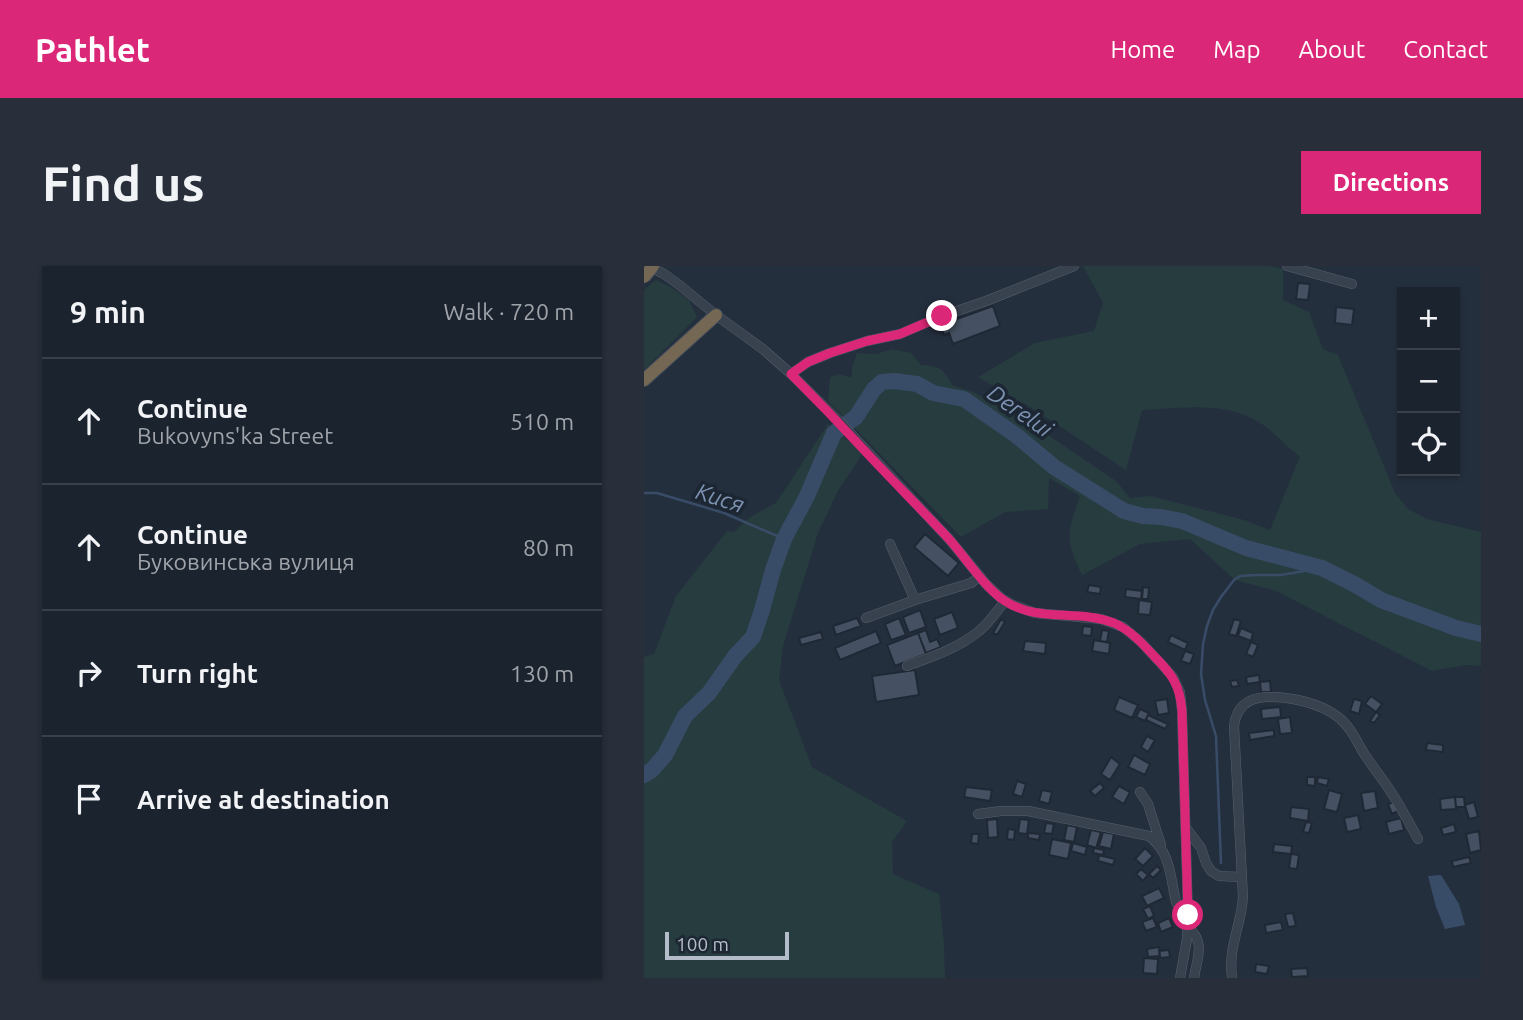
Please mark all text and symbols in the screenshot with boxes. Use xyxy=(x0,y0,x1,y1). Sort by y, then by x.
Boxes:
text: Pathlet xyxy=(35,31,150,68)
text: Home xyxy=(1110,36,1175,63)
text: Map xyxy=(1213,36,1260,63)
text: About xyxy=(1298,36,1365,63)
text: Contact xyxy=(1403,36,1488,63)
button: Directions xyxy=(1301,151,1481,214)
text: Find us xyxy=(42,155,205,210)
map controls xyxy=(1397,287,1460,476)
button: + xyxy=(1397,287,1460,350)
text: 9 min xyxy=(70,295,146,329)
text: Walk · 720 m xyxy=(443,299,574,324)
route end xyxy=(926,300,957,331)
button: − xyxy=(1397,350,1460,413)
water label: Derelui xyxy=(983,379,1058,442)
text: Continue xyxy=(137,394,248,423)
icon: ahead xyxy=(70,402,108,440)
text: 510 m xyxy=(510,409,574,434)
button: locate xyxy=(1397,413,1460,476)
text: Bukovyns'ka Street xyxy=(137,423,333,448)
water label: Кися xyxy=(693,478,747,517)
text: Continue xyxy=(137,520,248,549)
icon: ahead xyxy=(70,528,108,566)
text: 80 m xyxy=(523,535,574,560)
text: Буковинська вулиця xyxy=(137,549,355,574)
icon: right xyxy=(70,654,108,692)
text: Turn right xyxy=(137,659,258,688)
text: 130 m xyxy=(510,661,574,686)
icon: arrive xyxy=(70,780,108,818)
text: Arrive at destination xyxy=(137,785,390,814)
route start xyxy=(1172,899,1203,930)
scale bar xyxy=(665,929,789,961)
text: 100 m xyxy=(676,933,729,955)

